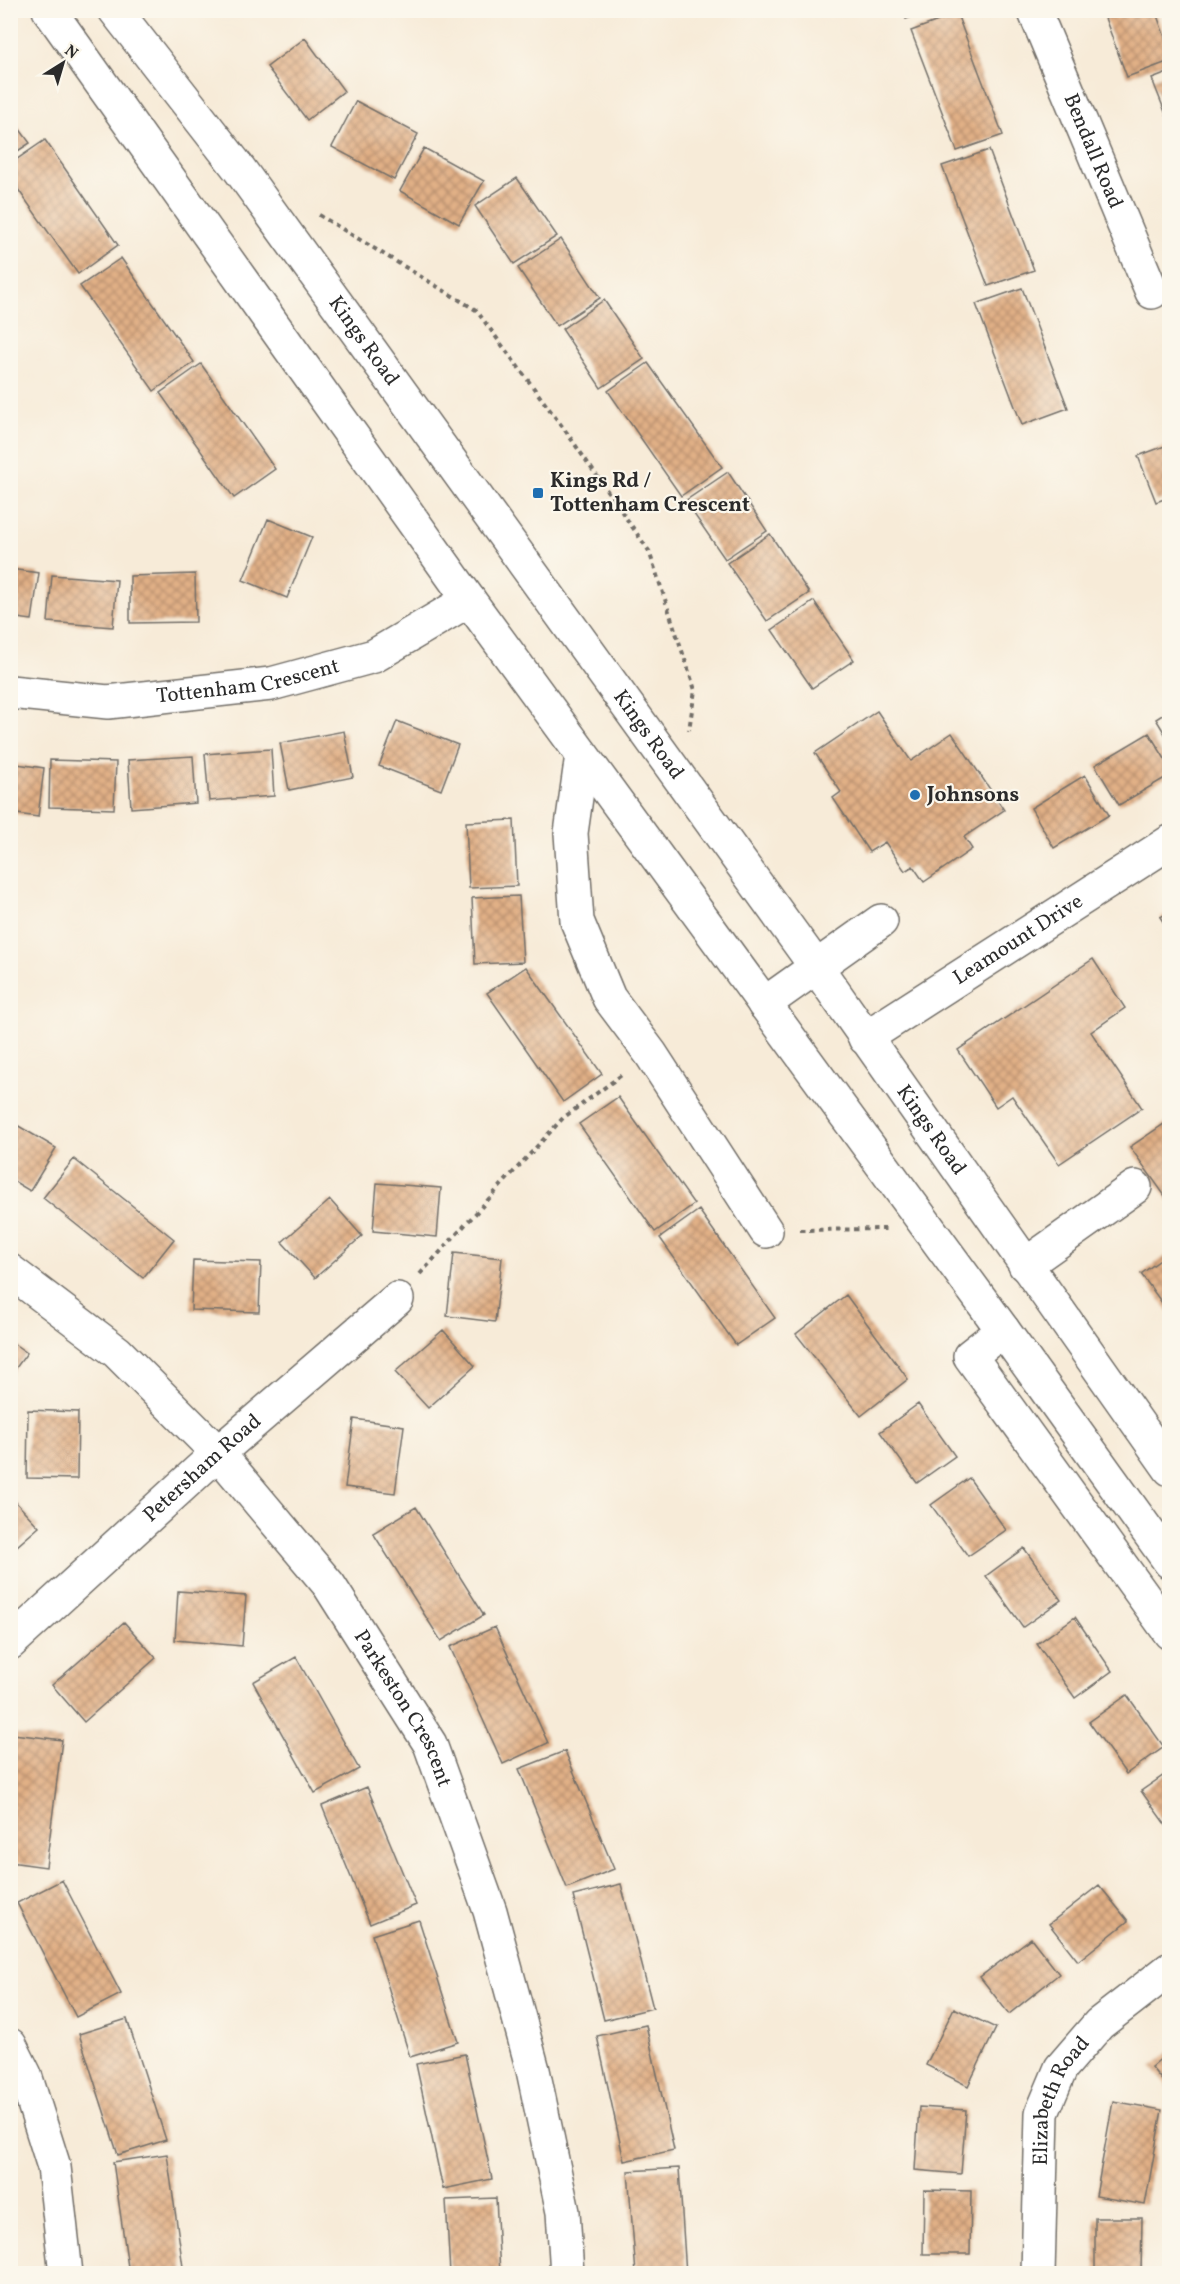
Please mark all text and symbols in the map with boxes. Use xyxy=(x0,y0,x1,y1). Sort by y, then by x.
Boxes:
north arrow xyxy=(33,33,93,93)
text: N xyxy=(60,40,82,65)
street label: Bendall Road xyxy=(1056,89,1130,213)
street label: Kings Road xyxy=(321,290,406,392)
place label: Kings Rd / Tottenham Crescent xyxy=(550,467,750,520)
marker: Kings Rd / Tottenham Crescent xyxy=(531,486,545,500)
street label: Tottenham Crescent xyxy=(155,652,343,711)
street label: Kings Road xyxy=(606,684,691,786)
place label: Johnsons xyxy=(926,781,1019,810)
marker: Johnsons xyxy=(908,788,922,802)
street label: Leamount Drive xyxy=(947,887,1089,992)
street label: Kings Road xyxy=(889,1079,973,1181)
street label: Petersham Road xyxy=(137,1407,268,1529)
street label: Parkeston Crescent xyxy=(347,1624,459,1791)
street label: Elizabeth Road xyxy=(1026,2030,1097,2166)

